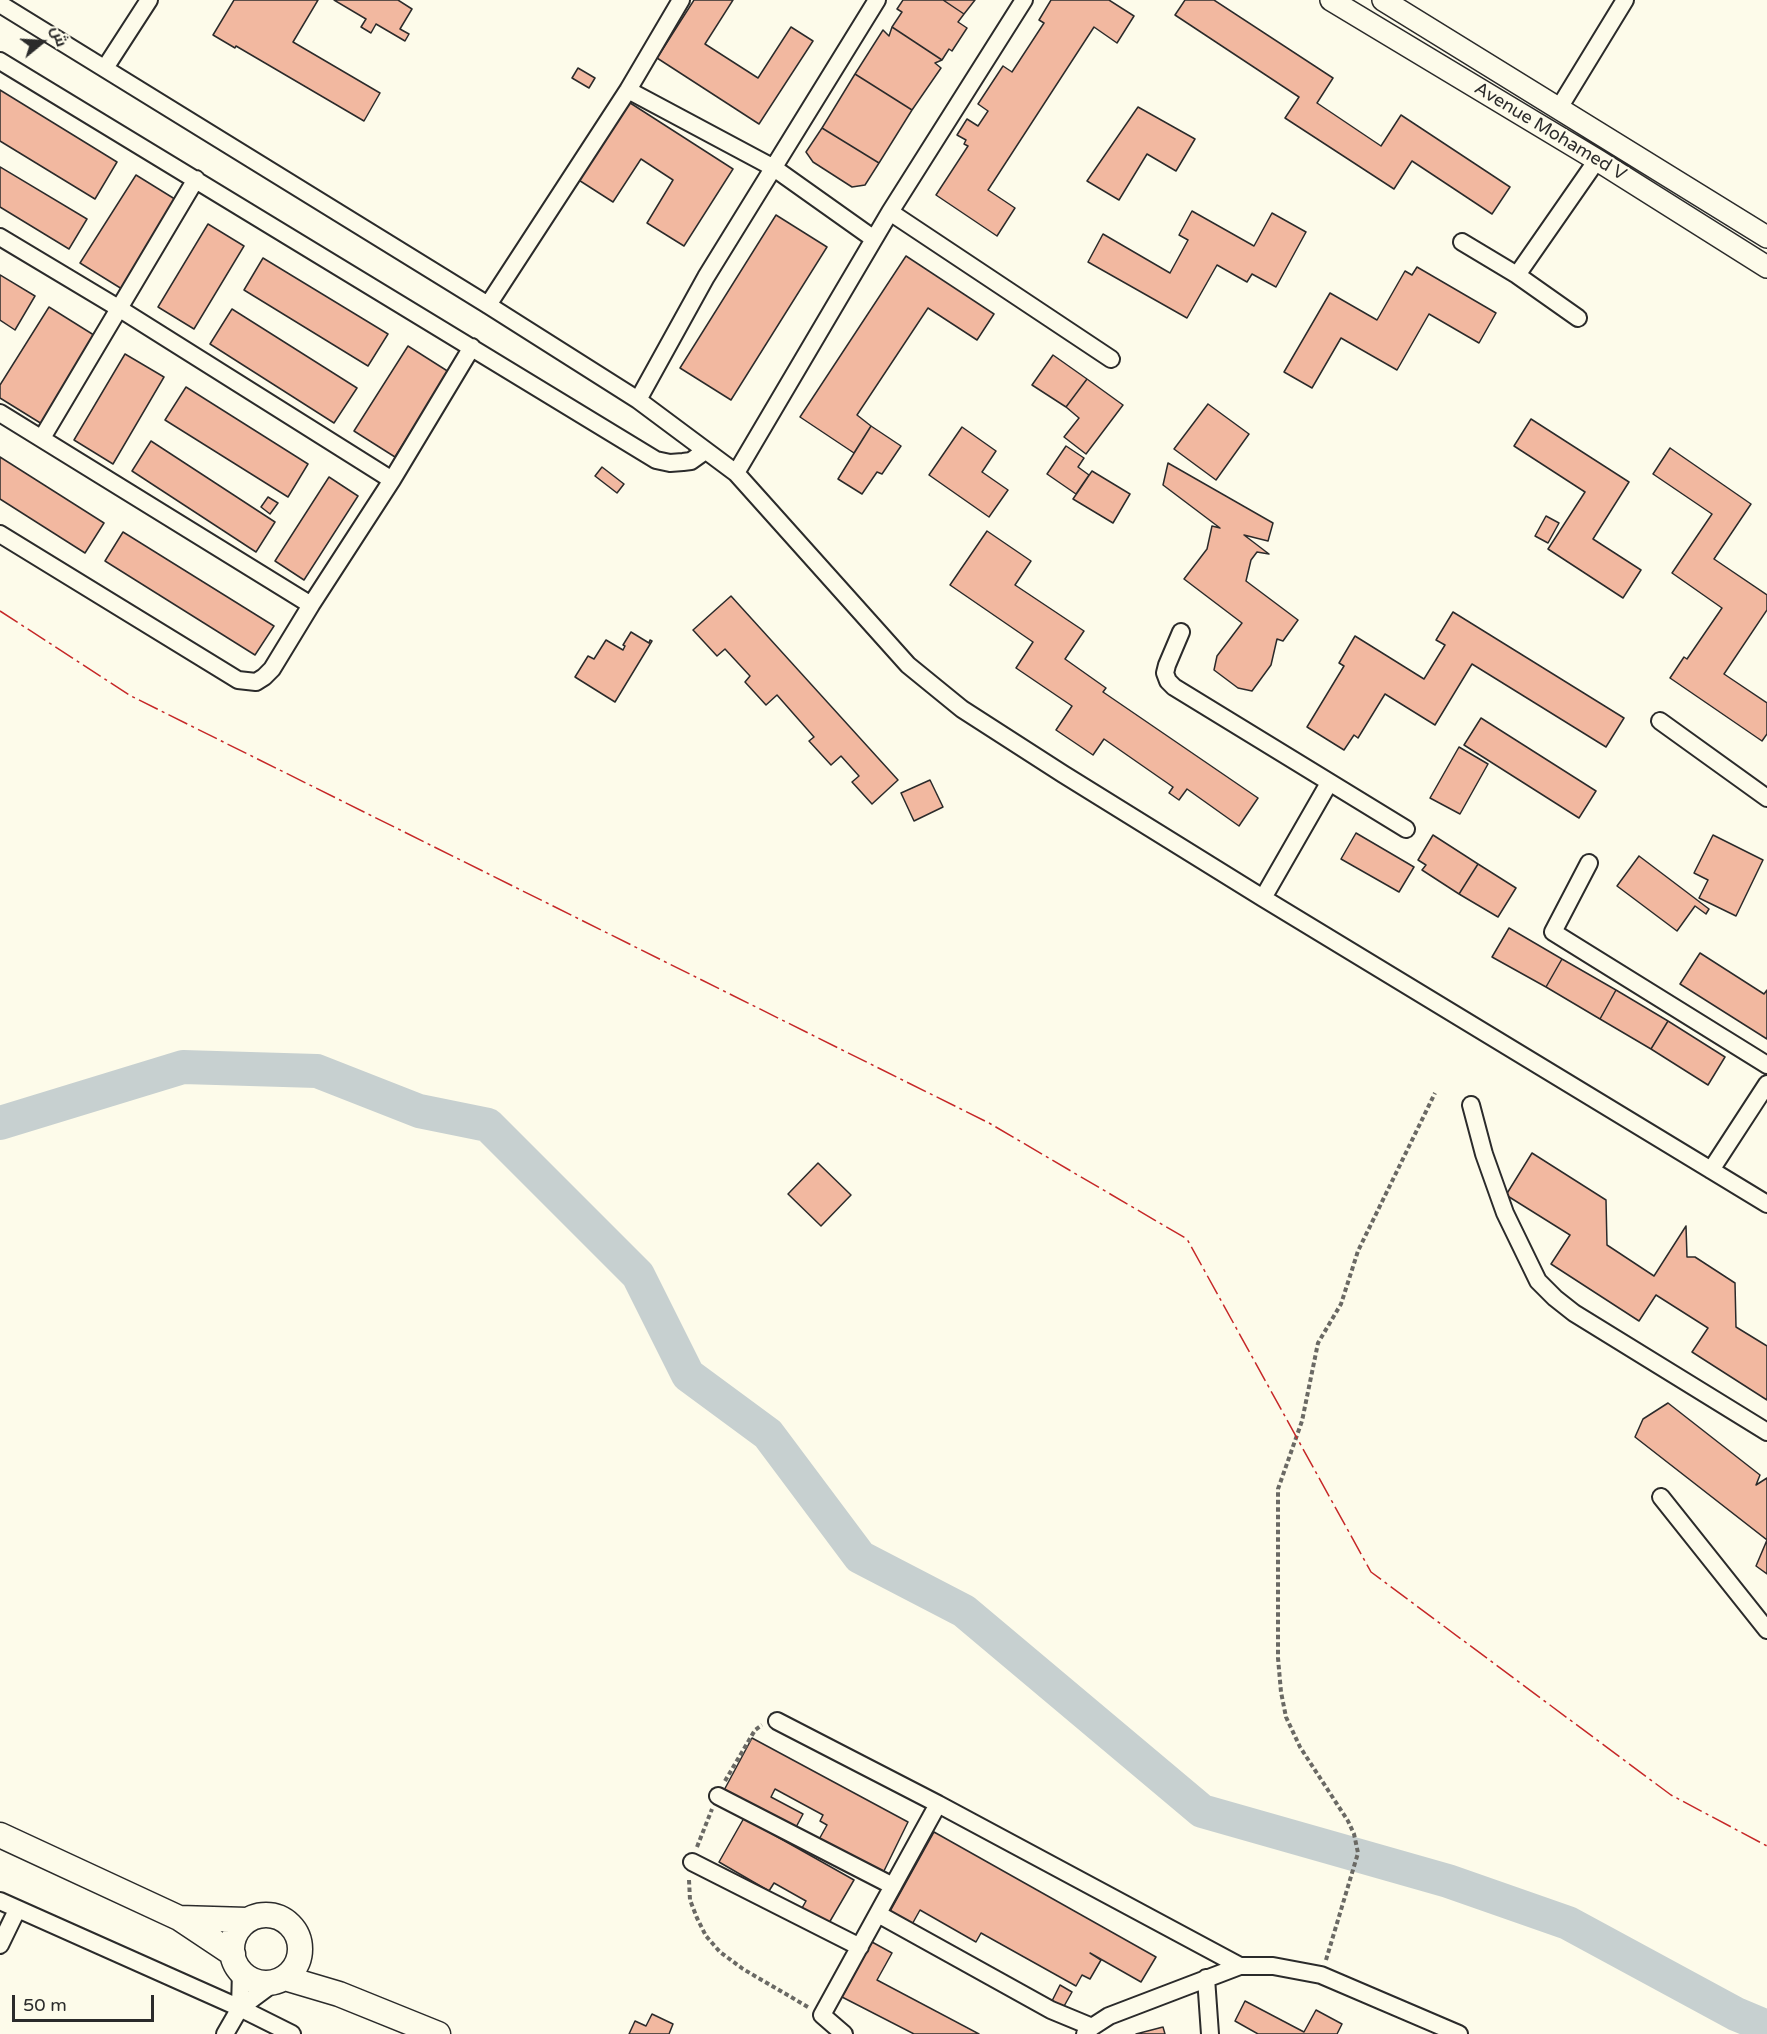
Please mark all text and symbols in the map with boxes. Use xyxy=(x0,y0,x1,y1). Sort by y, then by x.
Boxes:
north arrow xyxy=(12,12,72,72)
text: ش xyxy=(46,24,72,49)
street label: Avenue Mohamed V xyxy=(1470,78,1630,186)
scale bar xyxy=(15,1983,158,2021)
text: 50 m xyxy=(23,1994,67,2016)

